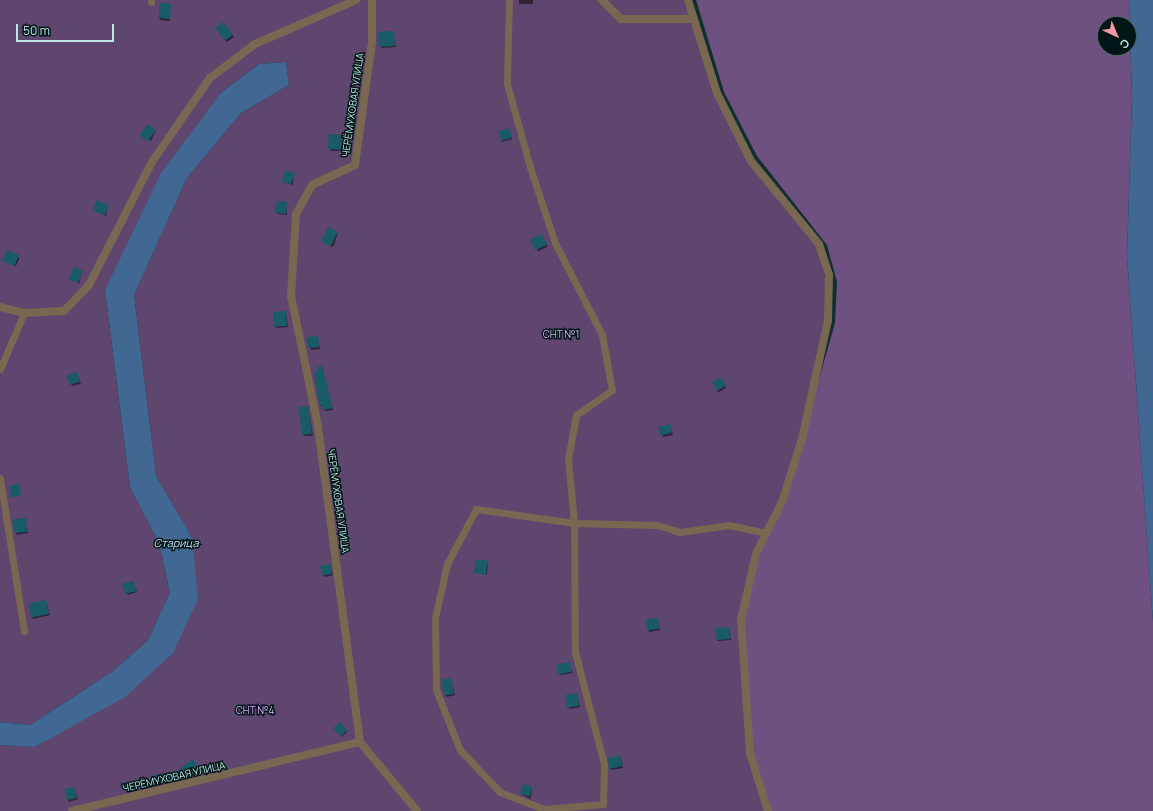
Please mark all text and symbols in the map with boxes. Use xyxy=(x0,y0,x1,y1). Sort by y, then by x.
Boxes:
scale bar xyxy=(18,16,116,42)
north arrow xyxy=(1097,16,1137,56)
text: 50 m xyxy=(23,22,50,39)
text: С xyxy=(1117,36,1133,52)
street label: ЧЕРЁМУХОВАЯ УЛИЦА xyxy=(340,52,366,158)
park label: СНТ №1 xyxy=(543,329,579,341)
street label: ЧЕРЁМУХОВАЯ УЛИЦА xyxy=(325,448,351,554)
water label: Старица xyxy=(153,536,199,550)
park label: СНТ №4 xyxy=(236,705,274,717)
street label: ЧЕРЁМУХОВАЯ УЛИЦА xyxy=(122,759,226,795)

